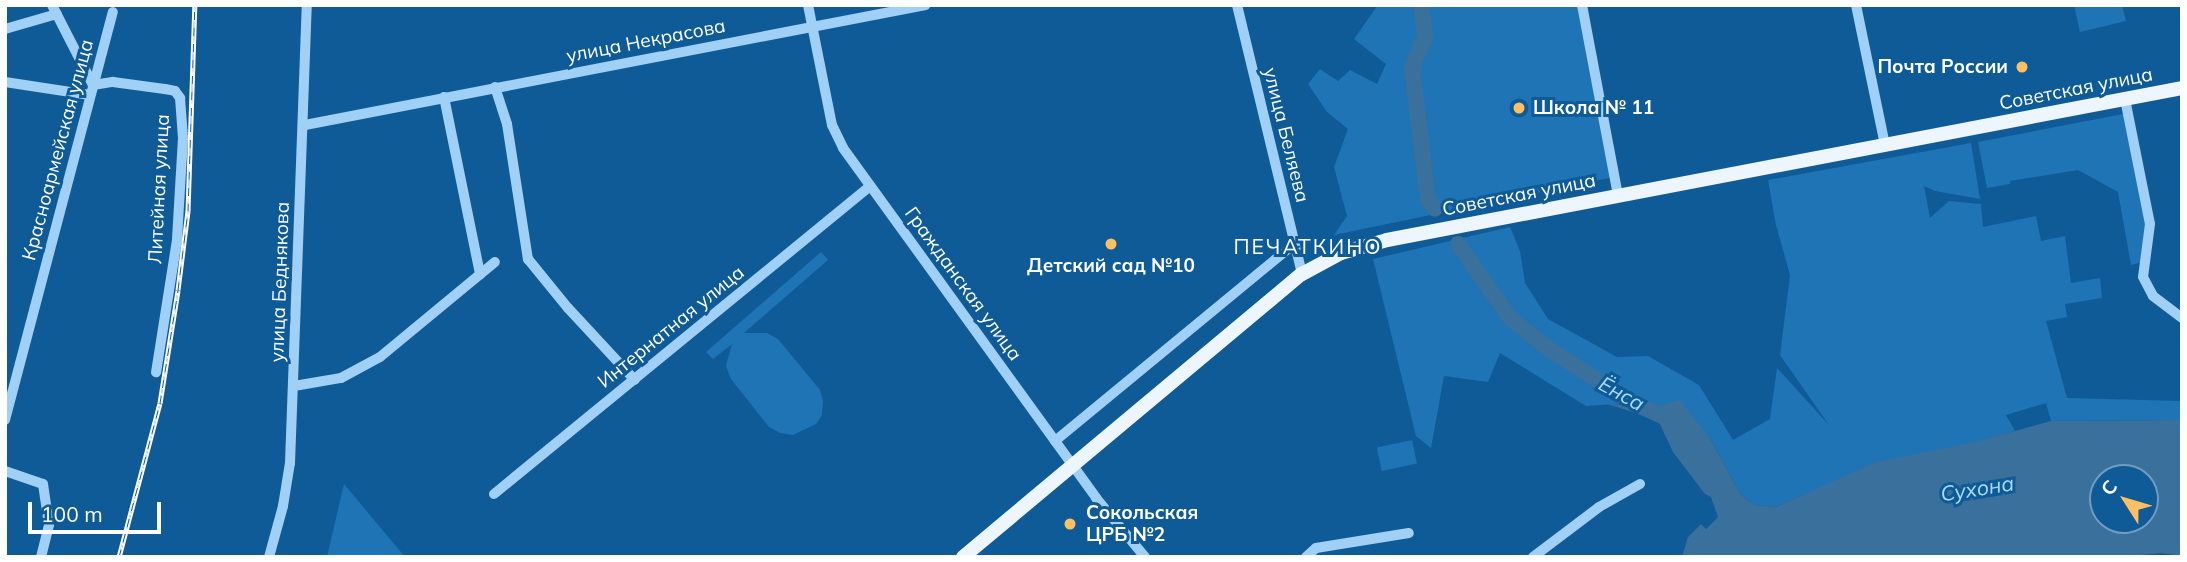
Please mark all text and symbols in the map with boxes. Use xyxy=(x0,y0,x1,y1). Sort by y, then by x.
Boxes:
street label: улица Некрасова xyxy=(564,14,728,68)
street label: Красноармейская улица xyxy=(18,37,98,263)
place label: Почта России xyxy=(1877,56,2008,78)
marker: Почта России xyxy=(2014,59,2030,75)
street label: Советская улица xyxy=(1997,63,2155,115)
street label: улица Беляева xyxy=(1258,65,1314,205)
place label: Школа № 11 xyxy=(1533,97,1654,119)
marker: Школа № 11 xyxy=(1511,100,1527,116)
street label: Литейная улица xyxy=(144,114,174,264)
street label: Советская улица xyxy=(1440,169,1598,221)
street label: улица Беднякова xyxy=(266,201,294,363)
street label: Гражданская улица xyxy=(900,203,1026,365)
district label: ПЕЧАТКИНО xyxy=(1235,233,1381,259)
marker: Детский сад №10 xyxy=(1103,236,1119,252)
place label: Детский сад №10 xyxy=(1027,255,1195,277)
street label: Интернатная улица xyxy=(593,261,749,393)
water label: Ёнса xyxy=(1595,370,1649,416)
north arrow xyxy=(2089,464,2159,534)
water label: Сухона xyxy=(1938,470,2016,506)
text: С xyxy=(2095,475,2122,500)
scale bar xyxy=(32,489,164,532)
text: 100 m xyxy=(41,501,103,527)
place label: Сокольская ЦРБ №2 xyxy=(1086,502,1198,546)
marker: Сокольская ЦРБ №2 xyxy=(1060,514,1080,534)

